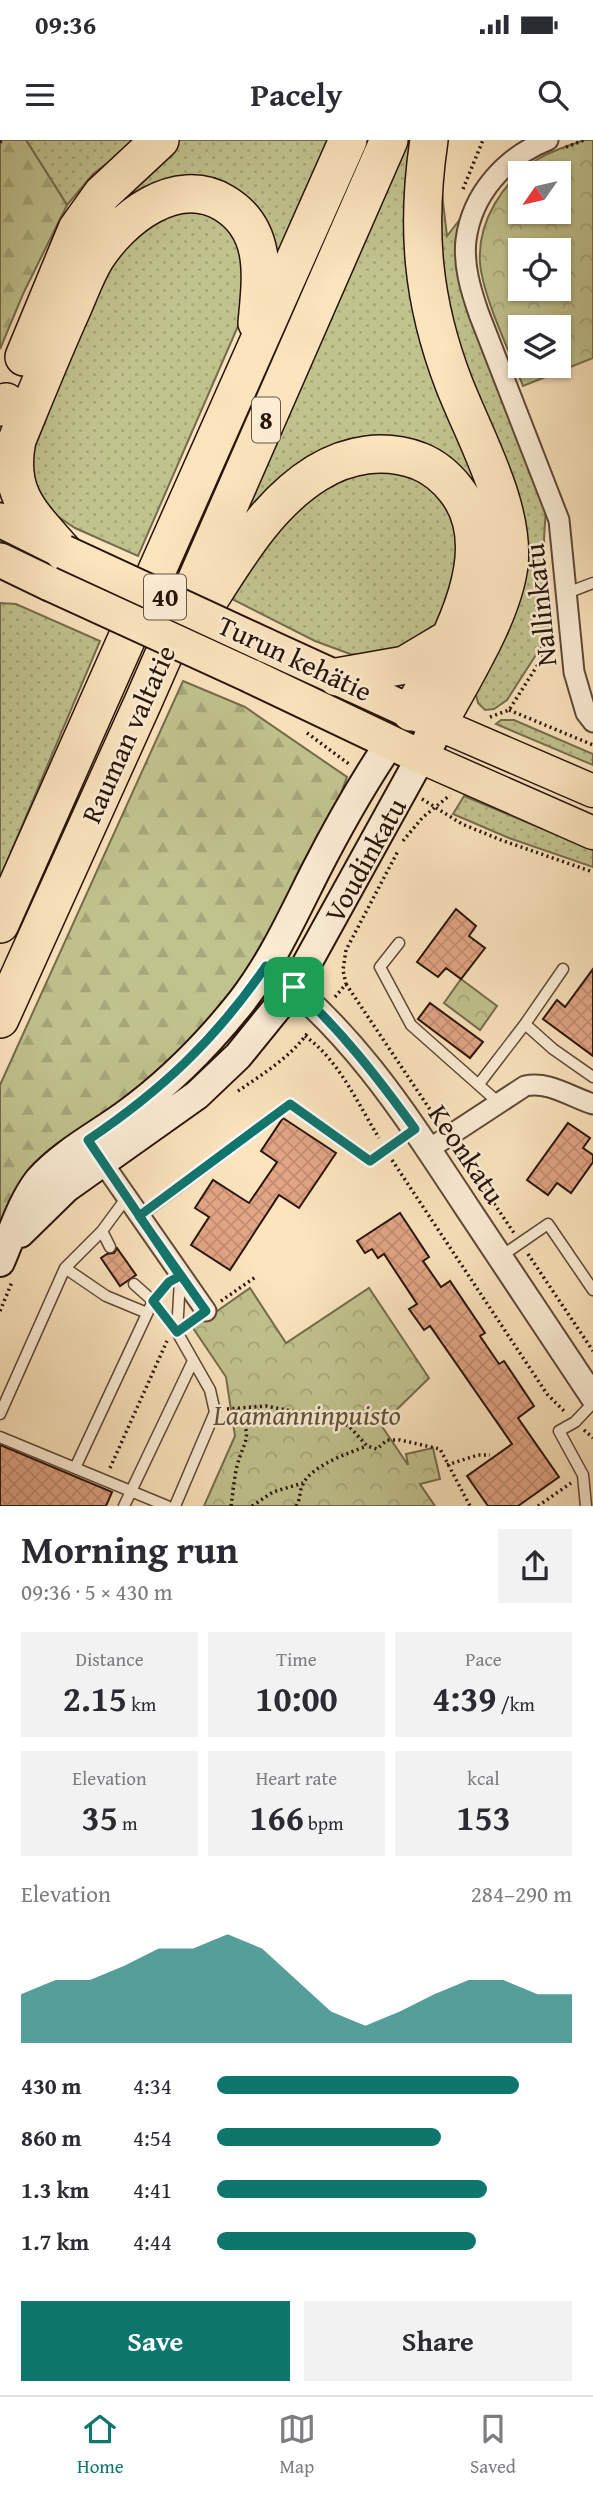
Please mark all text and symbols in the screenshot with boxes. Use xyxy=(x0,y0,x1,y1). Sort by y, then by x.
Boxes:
text: 09:36 xyxy=(35,5,96,44)
text: Pacely xyxy=(251,71,342,118)
icon: menu xyxy=(21,76,59,114)
icon: search xyxy=(534,76,572,114)
north arrow xyxy=(508,161,570,224)
map controls xyxy=(508,161,571,378)
button: locate xyxy=(508,238,571,301)
button: layers xyxy=(508,315,571,378)
road number: 8 xyxy=(252,398,280,442)
street label: Nallinkatu xyxy=(513,542,566,669)
road number: 40 xyxy=(144,575,186,620)
street label: Turun kehätie xyxy=(211,604,379,711)
street label: Rauman valtatie xyxy=(70,638,185,829)
street label: Voudinkatu xyxy=(313,790,416,930)
pin xyxy=(264,957,324,1017)
icon: arrive xyxy=(275,968,313,1006)
street label: Keonkatu xyxy=(419,1096,516,1212)
park label: Laamanninpuisto xyxy=(212,1394,401,1435)
text: Morning run xyxy=(21,1521,238,1577)
button: share xyxy=(498,1529,572,1603)
text: 09:36 · 5 × 430 m xyxy=(21,1575,173,1608)
text: Distance xyxy=(75,1645,144,1673)
text: Time xyxy=(276,1645,317,1673)
text: Pace xyxy=(465,1645,502,1673)
text: 2.15 xyxy=(63,1673,127,1724)
text: 10:00 xyxy=(255,1673,338,1724)
text: 4:39 xyxy=(432,1673,496,1724)
text: km xyxy=(127,1690,156,1718)
text: /km xyxy=(496,1690,535,1718)
text: Elevation xyxy=(72,1764,147,1792)
text: Heart rate xyxy=(256,1764,337,1792)
text: kcal xyxy=(467,1764,500,1792)
text: 35 xyxy=(82,1792,118,1843)
text: 166 xyxy=(249,1792,304,1843)
text: 153 xyxy=(456,1792,511,1843)
text: m xyxy=(118,1809,137,1837)
text: bpm xyxy=(304,1809,344,1837)
text: Elevation xyxy=(21,1877,111,1910)
text: 284–290 m xyxy=(471,1877,572,1910)
text: 430 m xyxy=(21,2069,82,2102)
text: 4:34 xyxy=(133,2069,172,2102)
text: 860 m xyxy=(21,2121,82,2154)
text: 4:54 xyxy=(133,2121,172,2154)
text: 1.3 km xyxy=(21,2173,89,2206)
text: 4:41 xyxy=(133,2173,172,2206)
text: 1.7 km xyxy=(21,2225,89,2258)
text: 4:44 xyxy=(133,2225,172,2258)
button: Save xyxy=(21,2301,290,2381)
button: Share xyxy=(304,2301,572,2381)
tab: Home xyxy=(77,2410,124,2480)
tab: Map xyxy=(278,2410,316,2480)
tab: Saved xyxy=(470,2410,516,2480)

